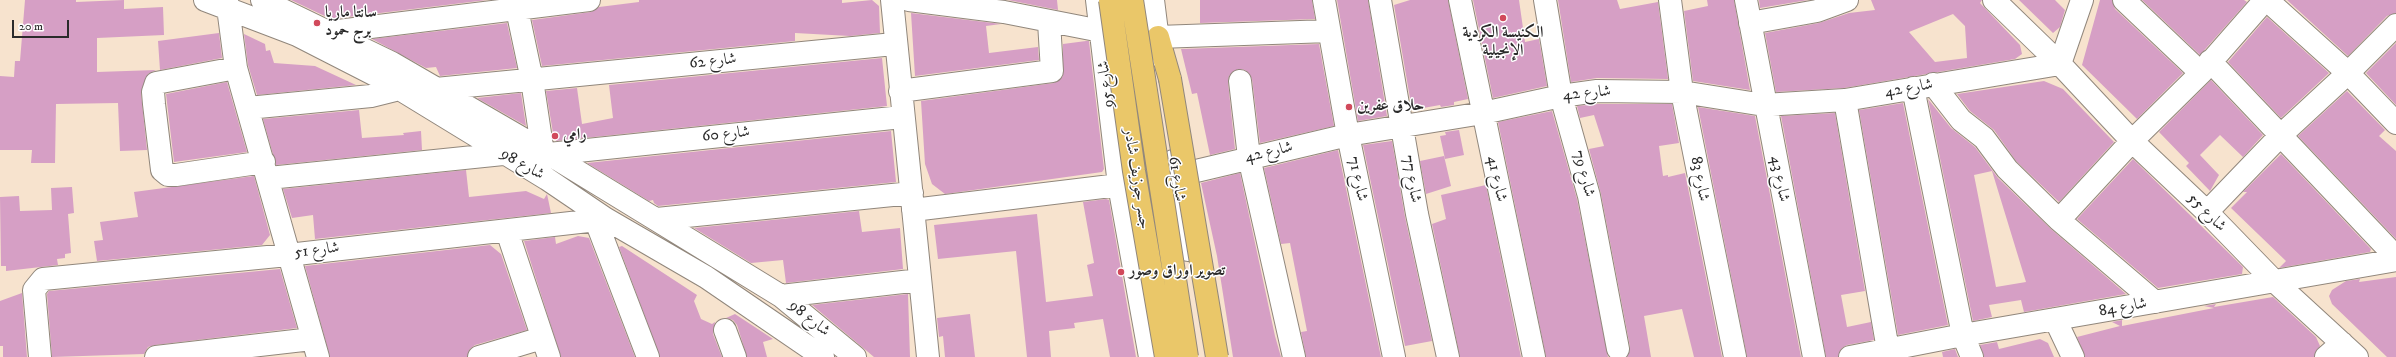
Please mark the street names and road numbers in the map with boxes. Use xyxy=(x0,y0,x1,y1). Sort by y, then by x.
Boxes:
street label: شارع 62 xyxy=(688,50,738,74)
street label: شارع 95 xyxy=(1095,59,1119,109)
street label: شارع 42 xyxy=(1884,75,1934,103)
street label: شارع 42 xyxy=(1562,82,1612,106)
street label: شارع 60 xyxy=(701,123,751,147)
street label: جسر جوزيف شادر xyxy=(1119,127,1153,231)
street label: شارع 42 xyxy=(1243,138,1295,168)
street label: شارع 98 xyxy=(497,145,547,185)
street label: شارع 79 xyxy=(1568,149,1598,199)
street label: شارع 77 xyxy=(1397,154,1425,204)
street label: شارع 41 xyxy=(1482,154,1510,204)
street label: شارع 43 xyxy=(1765,154,1793,204)
street label: شارع 61 xyxy=(1163,155,1189,203)
street label: شارع 71 xyxy=(1343,155,1371,203)
street label: شارع 83 xyxy=(1685,155,1713,203)
street label: شارع 55 xyxy=(2183,190,2229,236)
street label: شارع 51 xyxy=(293,239,341,263)
street label: شارع 84 xyxy=(2097,294,2149,322)
street label: شارع 98 xyxy=(785,297,833,341)

